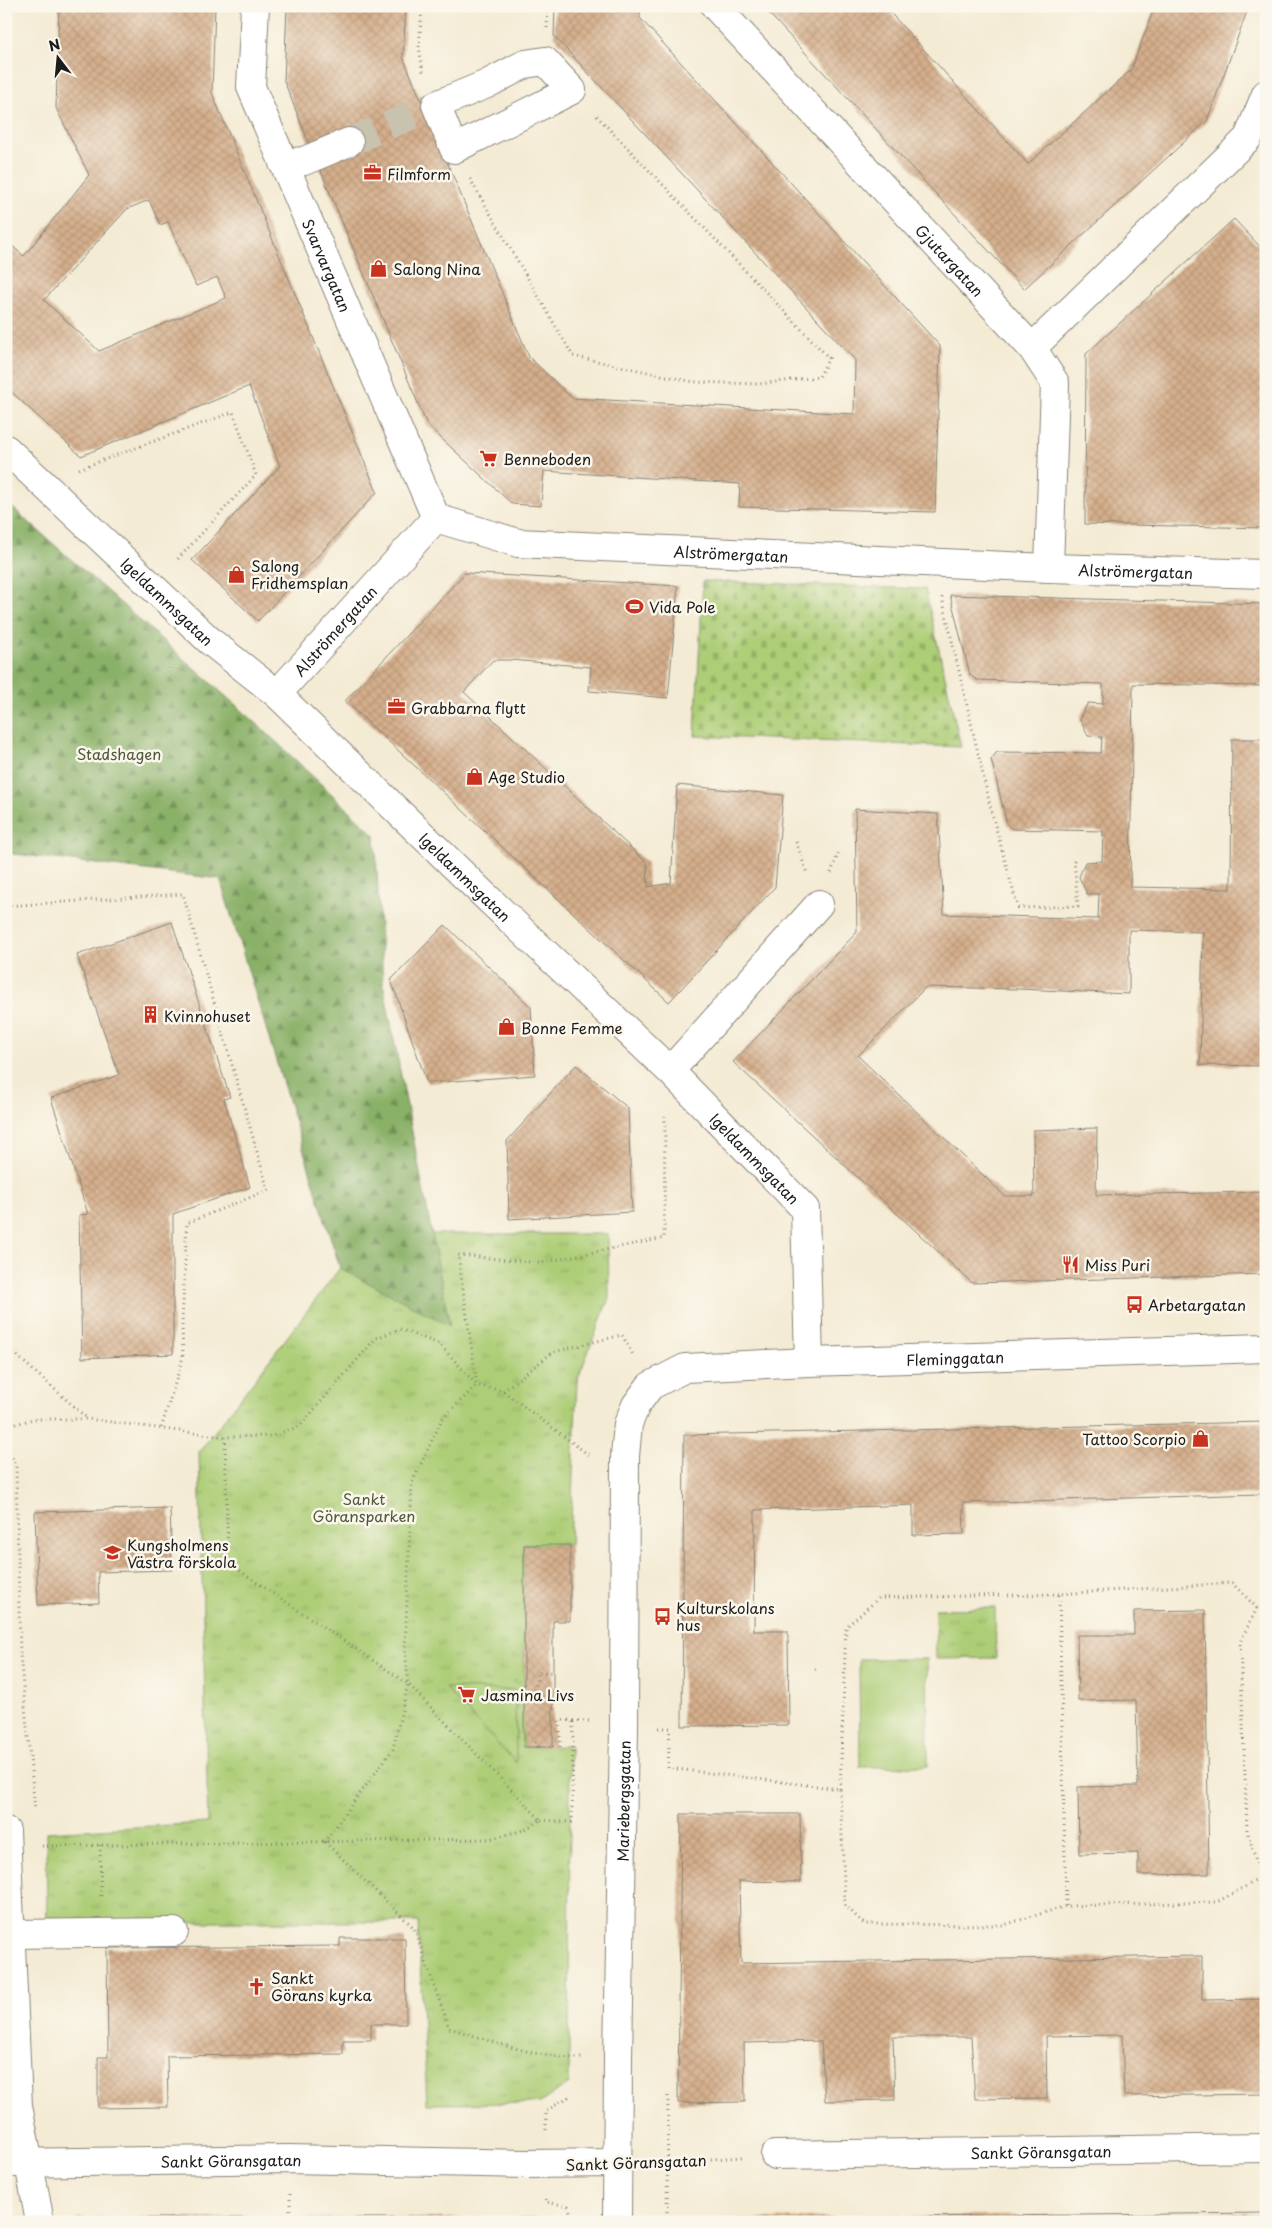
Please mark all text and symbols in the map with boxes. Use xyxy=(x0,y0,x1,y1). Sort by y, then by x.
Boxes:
north arrow xyxy=(32,32,82,82)
text: N xyxy=(46,33,63,57)
place label: Filmform xyxy=(387,162,451,185)
office icon: Filmform xyxy=(363,163,383,183)
street label: Svarvargatan xyxy=(297,215,358,315)
street label: Gjutargatan xyxy=(911,218,990,301)
place label: Salong Nina xyxy=(393,257,481,280)
shop icon: Salong Nina xyxy=(369,258,389,278)
place label: Benneboden xyxy=(503,447,591,470)
supermarket icon: Benneboden xyxy=(479,448,499,468)
street label: Alströmergatan xyxy=(673,539,789,567)
street label: Igeldammsgatan xyxy=(116,552,219,651)
place label: Salong Fridhemsplan xyxy=(251,554,348,594)
street label: Alströmergatan xyxy=(1078,557,1193,583)
shop icon: Salong Fridhemsplan xyxy=(227,564,247,584)
street label: Alströmergatan xyxy=(288,580,382,681)
place label: Vida Pole xyxy=(649,595,716,618)
sports icon: Vida Pole xyxy=(625,596,645,616)
place label: Grabbarna flytt xyxy=(411,696,526,719)
office icon: Grabbarna flytt xyxy=(387,697,407,717)
park label: Stadshagen xyxy=(77,742,161,765)
place label: Age Studio xyxy=(488,765,565,788)
shop icon: Age Studio xyxy=(464,766,484,786)
street label: Igeldammsgatan xyxy=(414,827,517,926)
place label: Kvinnohuset xyxy=(164,1004,251,1027)
building icon: Kvinnohuset xyxy=(140,1005,160,1025)
place label: Bonne Femme xyxy=(521,1016,623,1039)
shop icon: Bonne Femme xyxy=(497,1017,517,1037)
street label: Igeldammsgatan xyxy=(705,1107,805,1209)
place label: Miss Puri xyxy=(1085,1253,1150,1276)
restaurant icon: Miss Puri xyxy=(1061,1254,1081,1274)
place label: Arbetargatan xyxy=(1148,1293,1246,1316)
bus stop icon: Arbetargatan xyxy=(1124,1294,1144,1314)
street label: Fleminggatan xyxy=(906,1345,1004,1371)
place label: Tattoo Scorpio xyxy=(1082,1427,1186,1450)
shop icon: Tattoo Scorpio xyxy=(1190,1428,1210,1448)
park label: Sankt Göransparken xyxy=(313,1487,415,1527)
place label: Kungsholmens Västra förskola xyxy=(127,1533,237,1573)
school or university icon: Kungsholmens Västra förskola xyxy=(103,1543,123,1563)
place label: Kulturskolans hus xyxy=(676,1596,775,1636)
bus stop icon: Kulturskolans hus xyxy=(652,1606,672,1626)
place label: Jasmina Livs xyxy=(481,1683,574,1706)
supermarket icon: Jasmina Livs xyxy=(457,1684,477,1704)
street label: Mariebergsgatan xyxy=(610,1740,635,1862)
place label: Sankt Görans kyrka xyxy=(271,1966,372,2006)
church icon: Sankt Görans kyrka xyxy=(247,1976,267,1996)
street label: Sankt Göransgatan xyxy=(970,2139,1112,2164)
street label: Sankt Göransgatan xyxy=(160,2147,302,2172)
street label: Sankt Göransgatan xyxy=(565,2148,707,2176)

